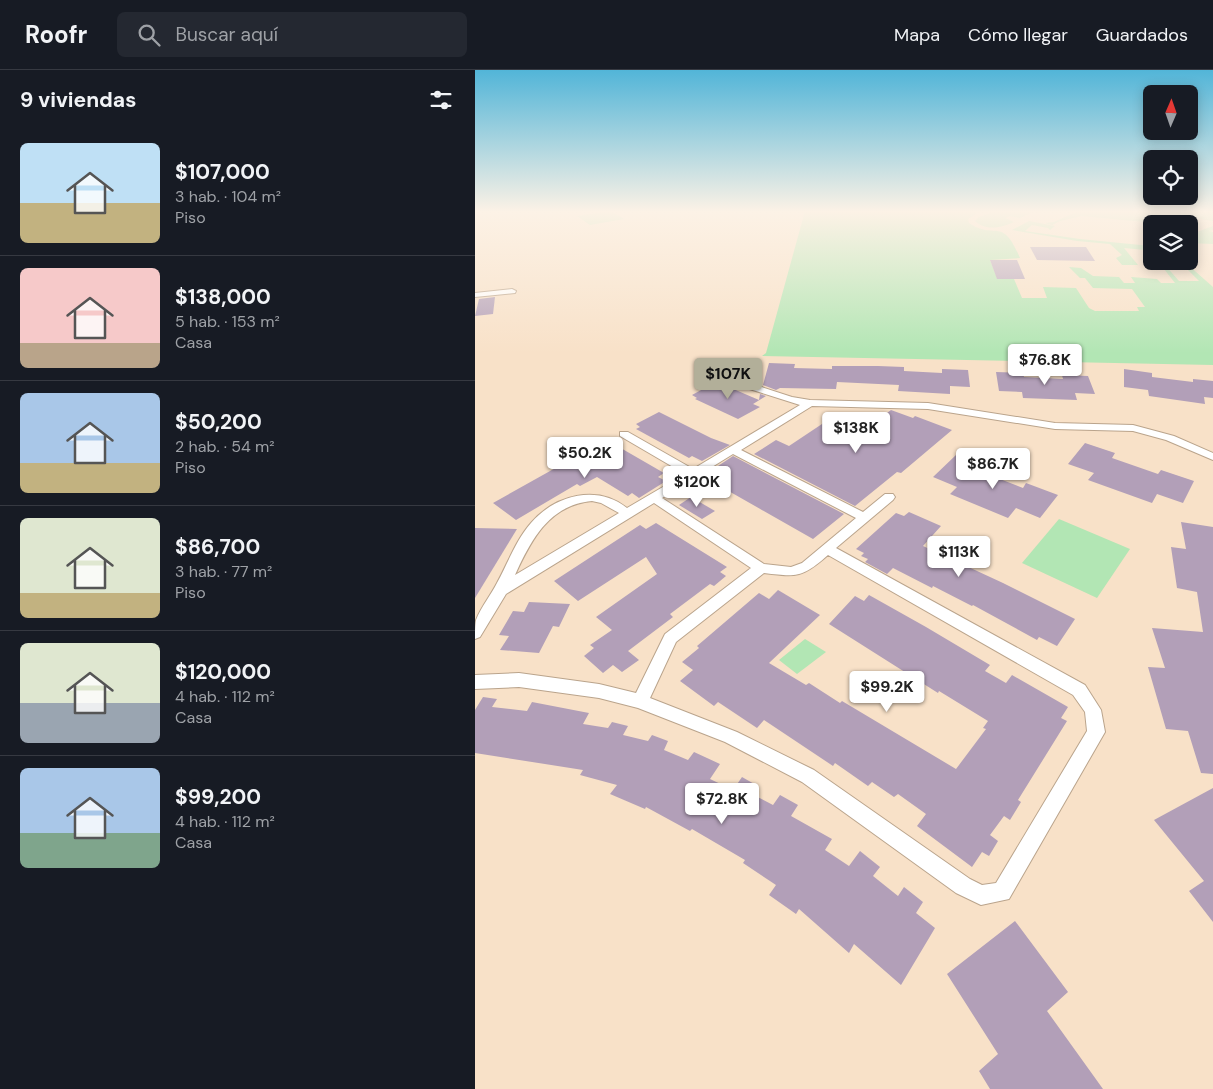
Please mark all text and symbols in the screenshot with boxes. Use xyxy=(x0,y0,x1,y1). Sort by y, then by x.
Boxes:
search box xyxy=(117,12,467,57)
text: Roofr xyxy=(25,19,87,50)
icon: search xyxy=(135,21,163,49)
text: Buscar aquí xyxy=(175,22,278,47)
text: Mapa xyxy=(894,23,940,47)
text: Cómo llegar xyxy=(968,23,1068,47)
text: Guardados xyxy=(1096,23,1188,47)
north arrow xyxy=(1143,85,1197,140)
map controls xyxy=(1143,85,1198,270)
text: 9 viviendas xyxy=(20,86,136,114)
icon: filters xyxy=(427,86,455,114)
button: locate xyxy=(1143,150,1198,205)
text: $107,000 xyxy=(175,158,270,186)
icon: home xyxy=(60,163,120,223)
text: 3 hab. · 104 m² xyxy=(175,186,281,207)
text: Piso xyxy=(175,207,206,228)
button: layers xyxy=(1143,215,1198,270)
text: $138,000 xyxy=(175,283,271,311)
icon: home xyxy=(60,288,120,348)
text: 5 hab. · 153 m² xyxy=(175,311,280,332)
text: Casa xyxy=(175,332,212,353)
pin: $76.8K xyxy=(1004,344,1086,386)
text: $76.8K xyxy=(1019,349,1071,370)
pin: $107K xyxy=(693,358,763,400)
text: $107K xyxy=(705,363,751,384)
text: $50,200 xyxy=(175,408,262,436)
pin: $138K xyxy=(821,412,891,454)
icon: home xyxy=(60,413,120,473)
text: $138K xyxy=(833,417,879,438)
text: 2 hab. · 54 m² xyxy=(175,436,275,457)
pin: $50.2K xyxy=(544,436,626,479)
text: $50.2K xyxy=(558,442,612,463)
pin: $86.7K xyxy=(952,448,1034,490)
text: $86.7K xyxy=(967,453,1019,474)
text: Piso xyxy=(175,457,206,478)
pin: $120K xyxy=(662,466,732,508)
text: $120K xyxy=(674,471,720,492)
text: $86,700 xyxy=(175,533,260,561)
pin: $113K xyxy=(924,536,994,578)
icon: home xyxy=(60,538,120,598)
text: $113K xyxy=(938,541,980,562)
text: 3 hab. · 77 m² xyxy=(175,561,272,582)
text: Piso xyxy=(175,582,206,603)
text: $120,000 xyxy=(175,658,271,686)
icon: home xyxy=(60,663,120,723)
pin: $99.2K xyxy=(846,670,928,713)
text: $99.2K xyxy=(860,676,914,697)
text: 4 hab. · 112 m² xyxy=(175,686,275,707)
text: Casa xyxy=(175,707,212,728)
pin: $72.8K xyxy=(681,782,763,825)
text: $99,200 xyxy=(175,783,261,811)
icon: home xyxy=(60,788,120,848)
text: $72.8K xyxy=(696,788,748,809)
text: 4 hab. · 112 m² xyxy=(175,811,275,832)
text: Casa xyxy=(175,832,212,853)

